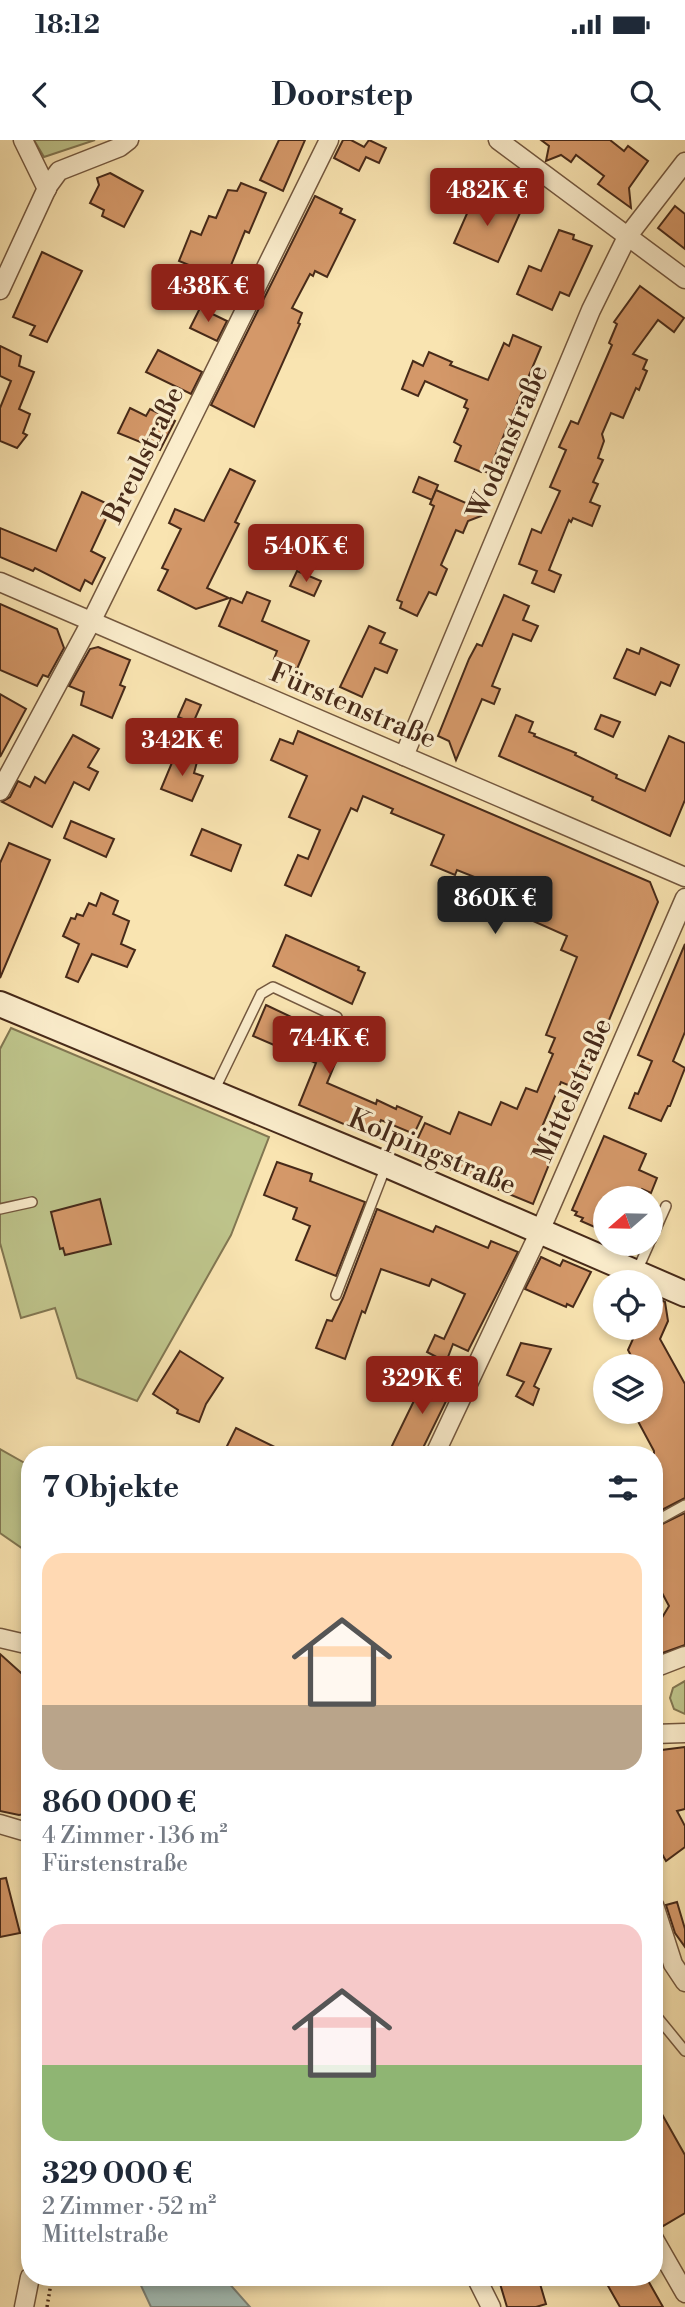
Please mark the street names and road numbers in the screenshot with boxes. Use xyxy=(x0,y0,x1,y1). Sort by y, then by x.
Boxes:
street label: Wodanstraße xyxy=(459,360,556,525)
street label: Breulstraße xyxy=(95,381,192,530)
street label: Fürstenstraße xyxy=(264,655,442,757)
street label: Mittelstraße xyxy=(526,1012,620,1168)
street label: Kolpingstraße xyxy=(343,1101,521,1203)

